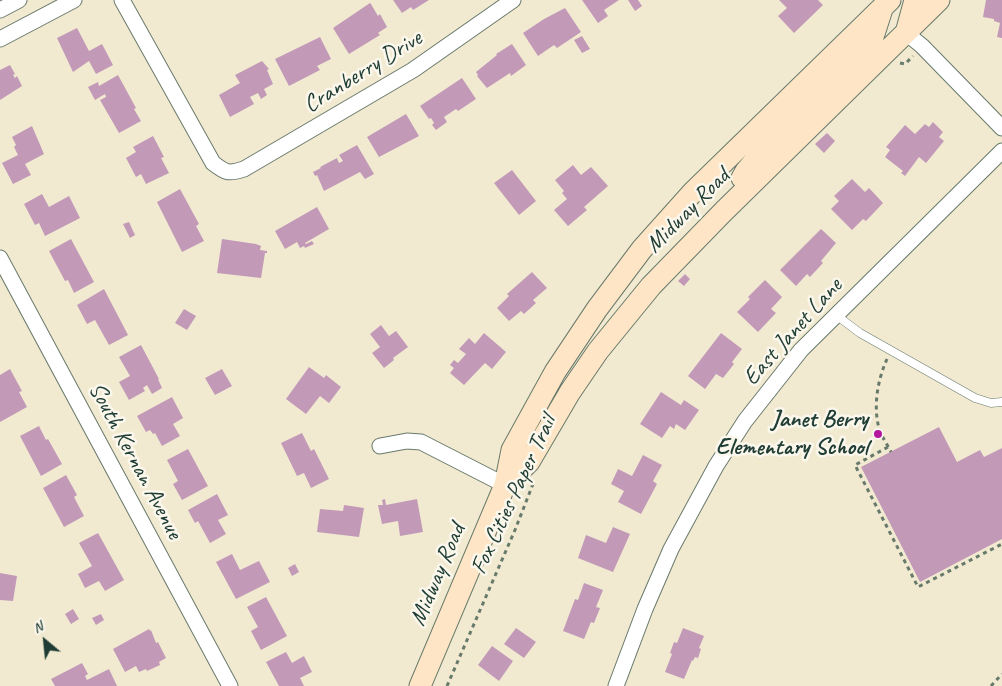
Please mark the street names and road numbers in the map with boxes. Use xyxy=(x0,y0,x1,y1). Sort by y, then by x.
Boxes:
street label: Cranberry Drive xyxy=(299,24,427,120)
street label: Midway Road xyxy=(640,163,736,259)
street label: East Janet Lane xyxy=(737,272,849,392)
street label: South Kernan Avenue xyxy=(82,378,188,544)
street label: Fox Cities Paper Trail xyxy=(465,411,563,579)
street label: Midway Road xyxy=(404,520,472,630)

